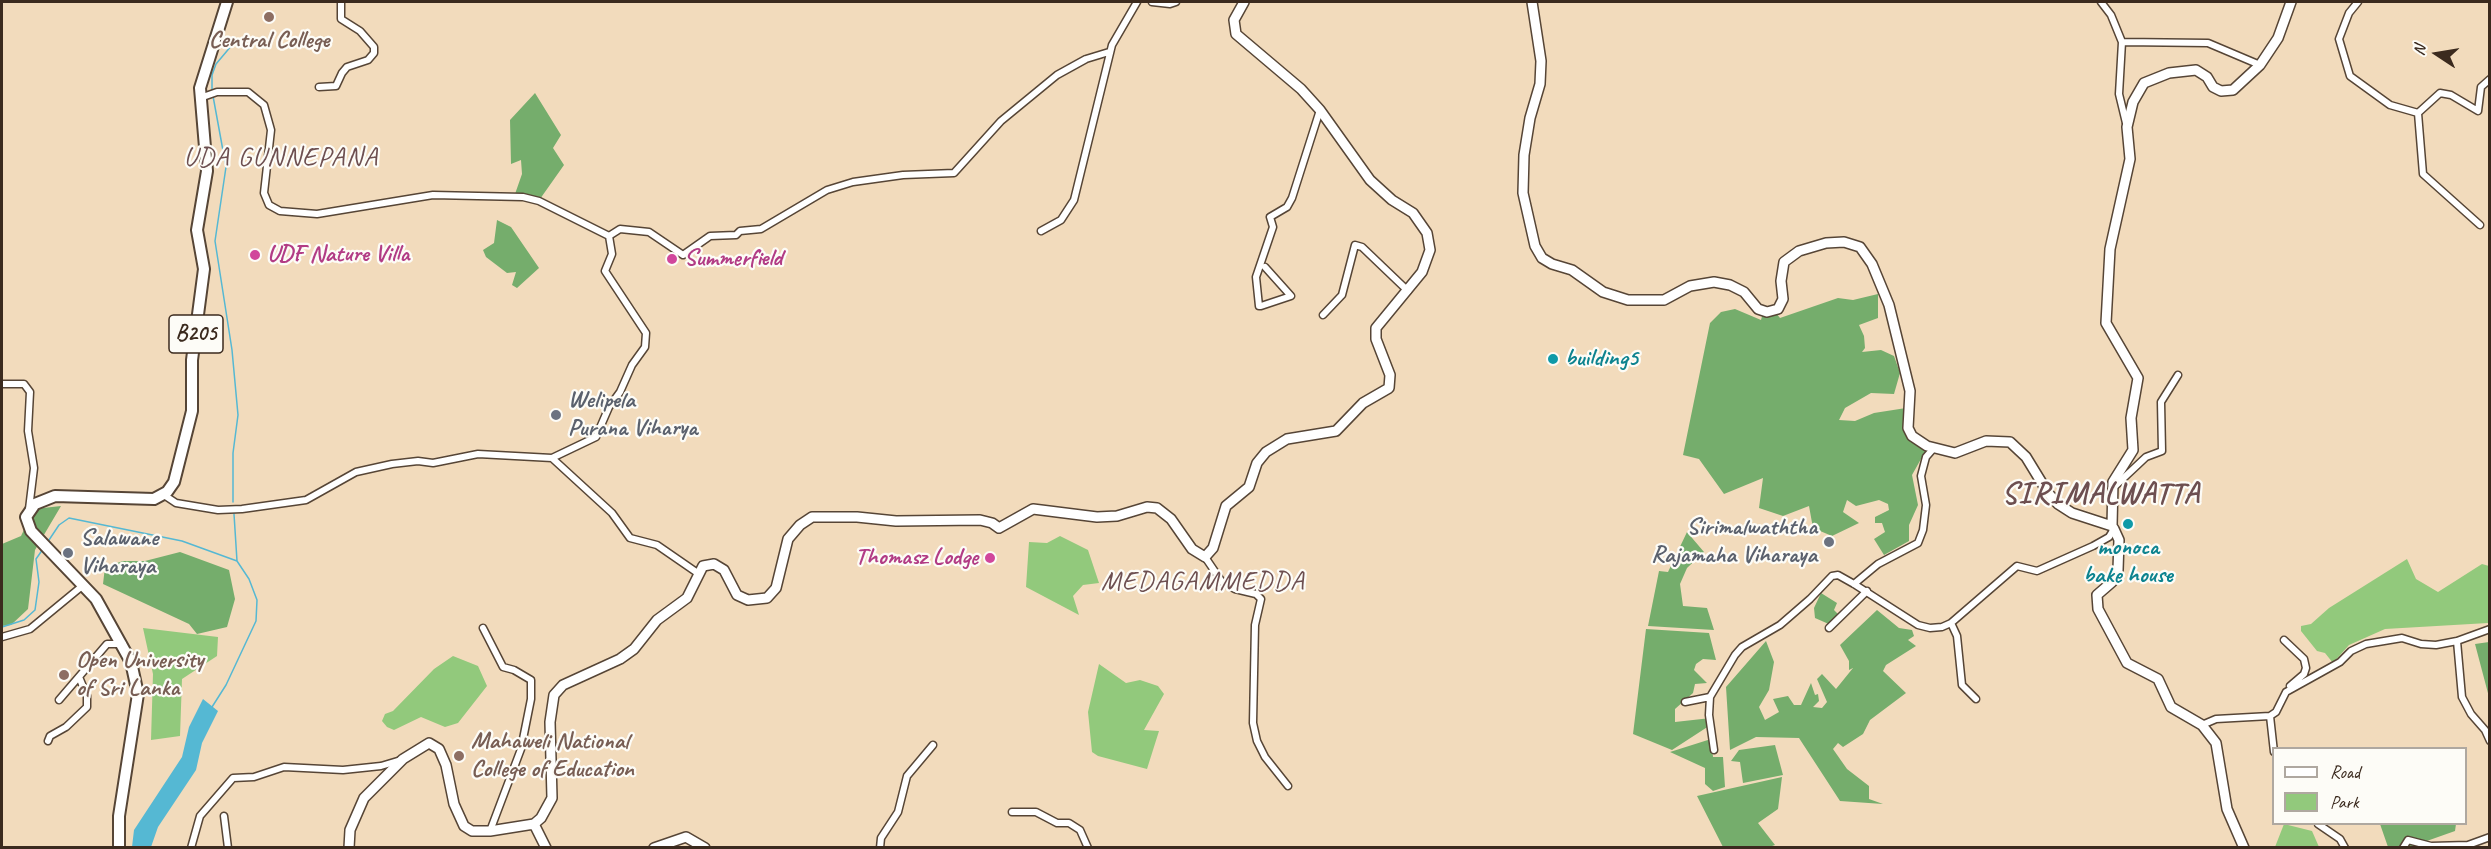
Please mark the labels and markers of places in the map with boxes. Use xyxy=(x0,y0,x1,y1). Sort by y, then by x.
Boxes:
marker: Central College xyxy=(262,10,276,24)
place label: Central College xyxy=(209,27,329,55)
place label: UDF Nature Villa xyxy=(267,241,409,269)
place label: Summerfield xyxy=(684,245,782,273)
marker: UDF Nature Villa xyxy=(248,248,262,262)
marker: Summerfield xyxy=(665,252,679,266)
place label: building5 xyxy=(1565,345,1638,373)
marker: building5 xyxy=(1546,352,1560,366)
place label: Welipela Purana Viharya xyxy=(568,387,697,443)
marker: Welipela Purana Viharya xyxy=(549,408,563,422)
place label: Sirimalwaththa Rajamaha Viharaya xyxy=(1651,514,1817,570)
marker: monoca bake house xyxy=(2121,517,2135,531)
place label: Salawane Viharaya xyxy=(80,525,158,581)
place label: monoca bake house xyxy=(2083,534,2173,590)
marker: Sirimalwaththa Rajamaha Viharaya xyxy=(1822,535,1836,549)
place label: Thomasz Lodge xyxy=(855,544,978,572)
marker: Salawane Viharaya xyxy=(61,546,75,560)
marker: Thomasz Lodge xyxy=(983,551,997,565)
place label: Open University of Sri Lanka xyxy=(76,647,203,703)
marker: Open University of Sri Lanka xyxy=(57,668,71,682)
place label: Mahaweli National College of Education xyxy=(471,728,634,784)
marker: Mahaweli National College of Education xyxy=(452,749,466,763)

